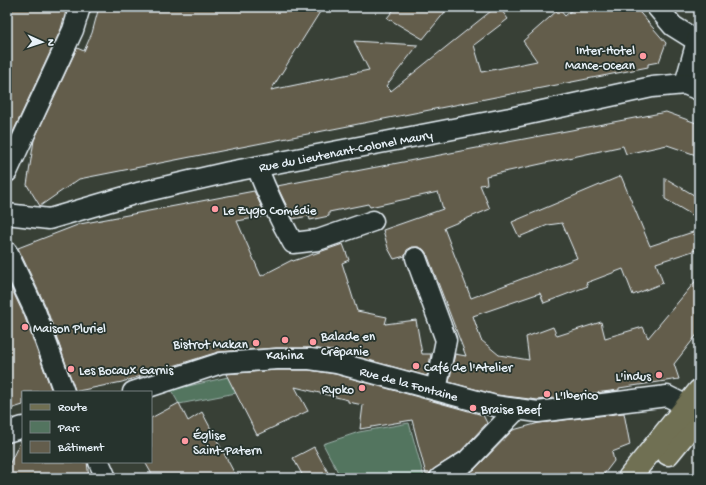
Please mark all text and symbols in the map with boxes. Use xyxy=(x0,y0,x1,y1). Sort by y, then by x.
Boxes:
north arrow xyxy=(22,22,62,62)
text: N xyxy=(44,39,56,46)
place label: Inter-Hotel Mance-Ocean xyxy=(565,44,636,74)
marker: Inter-Hotel Mance-Ocean xyxy=(638,51,648,61)
street label: Rue du Lieutenant-Colonel Maury xyxy=(258,128,435,176)
marker: Le Zygo Comédie xyxy=(210,204,220,214)
place label: Le Zygo Comédie xyxy=(223,204,317,219)
marker: Maison Pluriel xyxy=(20,322,30,332)
place label: Maison Pluriel xyxy=(33,322,106,337)
place label: Balade en Crêpanie xyxy=(320,330,376,360)
marker: Kahina xyxy=(280,335,290,345)
marker: Balade en Crêpanie xyxy=(308,337,318,347)
place label: Bistrot Makan xyxy=(172,338,249,353)
marker: Bistrot Makan xyxy=(251,338,261,348)
place label: Kahina xyxy=(266,349,305,364)
marker: Café de l'Atelier xyxy=(411,361,421,371)
place label: Café de l'Atelier xyxy=(424,361,514,376)
marker: Les Bocaux Garnis xyxy=(66,364,76,374)
place label: Les Bocaux Garnis xyxy=(79,364,174,379)
street label: Rue de la Fontaine xyxy=(358,365,460,406)
place label: L'indus xyxy=(615,370,652,385)
marker: L'indus xyxy=(654,370,664,380)
place label: Ryoko xyxy=(322,383,354,398)
marker: Ryoko xyxy=(357,383,367,393)
marker: L'Iberico xyxy=(542,389,552,399)
place label: L'Iberico xyxy=(555,389,599,404)
legend xyxy=(22,391,152,463)
text: Route xyxy=(58,402,88,416)
marker: Braise Beef xyxy=(468,403,478,413)
place label: Braise Beef xyxy=(480,403,542,418)
text: Parc xyxy=(57,422,81,436)
place label: Église Saint-Patern xyxy=(193,428,263,459)
marker: Église Saint-Patern xyxy=(180,436,190,446)
text: Bâtiment xyxy=(57,442,105,456)

